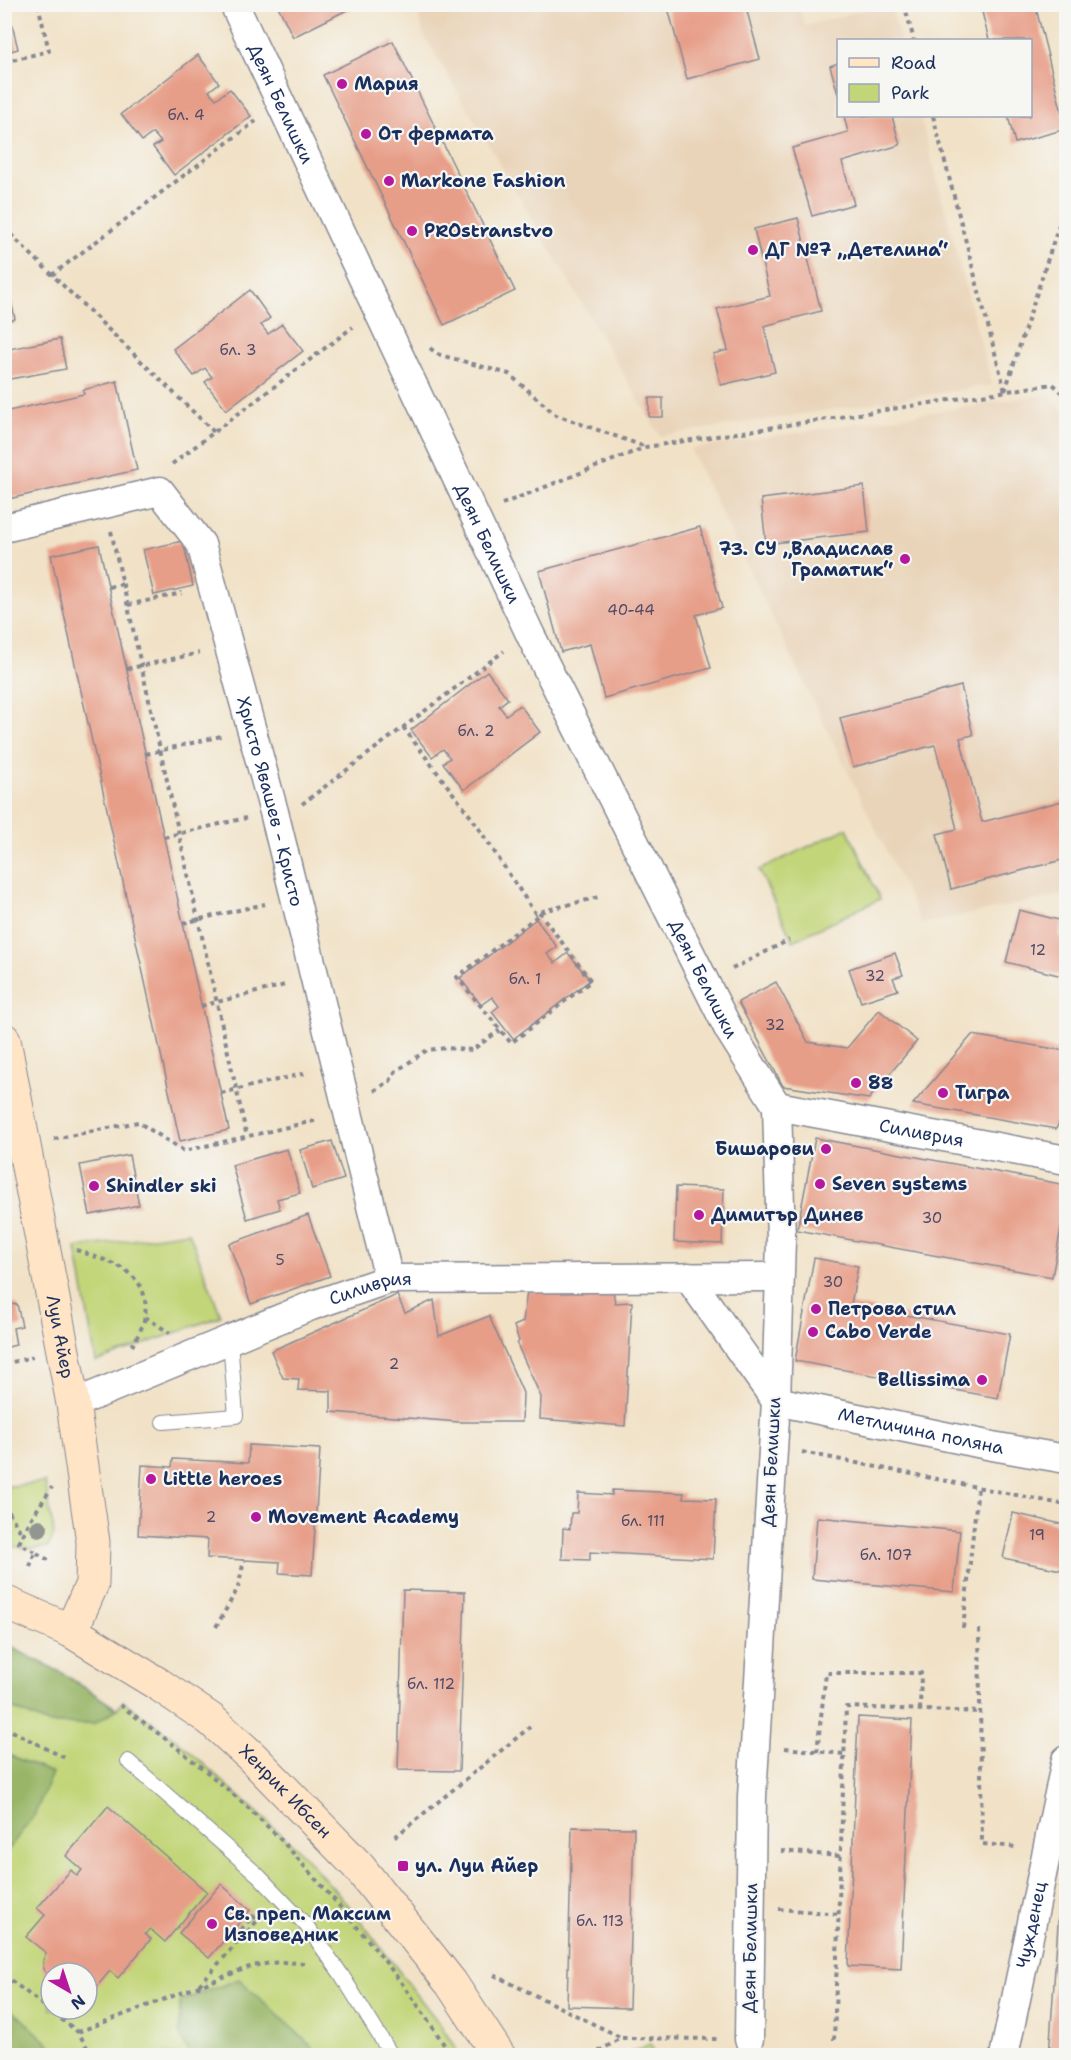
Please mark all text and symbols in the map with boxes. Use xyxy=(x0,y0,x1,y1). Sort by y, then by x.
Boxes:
street label: Деян Белишки xyxy=(242,39,319,168)
legend xyxy=(837,39,1032,117)
text: Road xyxy=(891,51,936,75)
place label: Мария xyxy=(354,72,419,96)
marker: Мария xyxy=(335,77,349,91)
text: Park xyxy=(891,81,930,105)
house number: бл. 4 xyxy=(168,105,204,125)
place label: От фермата xyxy=(378,122,494,146)
marker: От фермата xyxy=(359,127,373,141)
place label: Markone Fashion xyxy=(401,169,565,193)
marker: Markone Fashion xyxy=(382,174,396,188)
place label: PROstranstvo xyxy=(424,219,553,243)
marker: PROstranstvo xyxy=(405,224,419,238)
place label: ДГ №7 „Детелина“ xyxy=(765,238,948,262)
marker: ДГ №7 „Детелина“ xyxy=(746,243,760,257)
house number: бл. 3 xyxy=(220,340,256,360)
street label: Деян Белишки xyxy=(449,479,526,608)
place label: 73. СУ „Владислав Граматик“ xyxy=(719,537,893,582)
marker: 73. СУ „Владислав Граматик“ xyxy=(898,552,912,566)
house number: 40-44 xyxy=(607,600,655,620)
street label: Христо Явашев - Кристо xyxy=(231,694,309,909)
house number: бл. 2 xyxy=(458,721,494,741)
street label: Деян Белишки xyxy=(663,915,743,1043)
house number: 12 xyxy=(1030,940,1046,960)
house number: 32 xyxy=(865,966,885,986)
house number: бл. 1 xyxy=(509,969,541,989)
house number: 32 xyxy=(765,1015,785,1035)
place label: 88 xyxy=(868,1071,893,1095)
marker: 88 xyxy=(849,1076,863,1090)
place label: Тигра xyxy=(955,1081,1010,1105)
marker: Тигра xyxy=(936,1086,950,1100)
street label: Силиврия xyxy=(877,1113,966,1153)
place label: Бишарови xyxy=(715,1137,814,1161)
marker: Бишарови xyxy=(819,1142,833,1156)
place label: Seven systems xyxy=(832,1172,967,1196)
place label: Shindler ski xyxy=(106,1174,216,1198)
marker: Seven systems xyxy=(813,1177,827,1191)
marker: Shindler ski xyxy=(87,1179,101,1193)
place label: Димитър Динев xyxy=(711,1203,863,1227)
marker: Димитър Динев xyxy=(692,1208,706,1222)
house number: 30 xyxy=(922,1208,942,1228)
house number: 5 xyxy=(275,1250,285,1270)
street label: Силиврия xyxy=(326,1267,412,1311)
house number: 30 xyxy=(823,1272,843,1292)
street label: Луи Айер xyxy=(41,1293,80,1381)
place label: Петрова стил xyxy=(828,1297,956,1321)
marker: Петрова стил xyxy=(809,1302,823,1316)
place label: Cabo Verde xyxy=(825,1320,932,1344)
marker: Cabo Verde xyxy=(806,1325,820,1339)
house number: 2 xyxy=(389,1354,399,1374)
place label: Bellissima xyxy=(878,1368,971,1392)
marker: Bellissima xyxy=(975,1373,989,1387)
street label: Деян Белишки xyxy=(756,1396,786,1528)
street label: Метличина поляна xyxy=(836,1402,1006,1460)
place label: Little heroes xyxy=(163,1467,282,1491)
marker: Little heroes xyxy=(144,1472,158,1486)
place label: Movement Academy xyxy=(268,1505,459,1529)
house number: 2 xyxy=(206,1507,216,1527)
marker: Movement Academy xyxy=(249,1510,263,1524)
house number: бл. 111 xyxy=(621,1511,665,1531)
house number: 19 xyxy=(1029,1525,1045,1545)
house number: бл. 107 xyxy=(860,1545,912,1565)
house number: бл. 112 xyxy=(407,1674,455,1694)
street label: Хенрик Ибсен xyxy=(234,1739,337,1844)
place label: ул. Луи Айер xyxy=(415,1854,538,1878)
marker: ул. Луи Айер xyxy=(396,1859,410,1873)
street label: Чужденец xyxy=(1011,1879,1052,1970)
street label: Деян Белишки xyxy=(737,1882,763,2013)
place label: Св. преп. Максим Изповедник xyxy=(224,1902,391,1947)
house number: бл. 113 xyxy=(576,1911,624,1931)
marker: Св. преп. Максим Изповедник xyxy=(205,1917,219,1931)
north arrow xyxy=(39,1961,99,2021)
text: N xyxy=(67,1990,90,2014)

